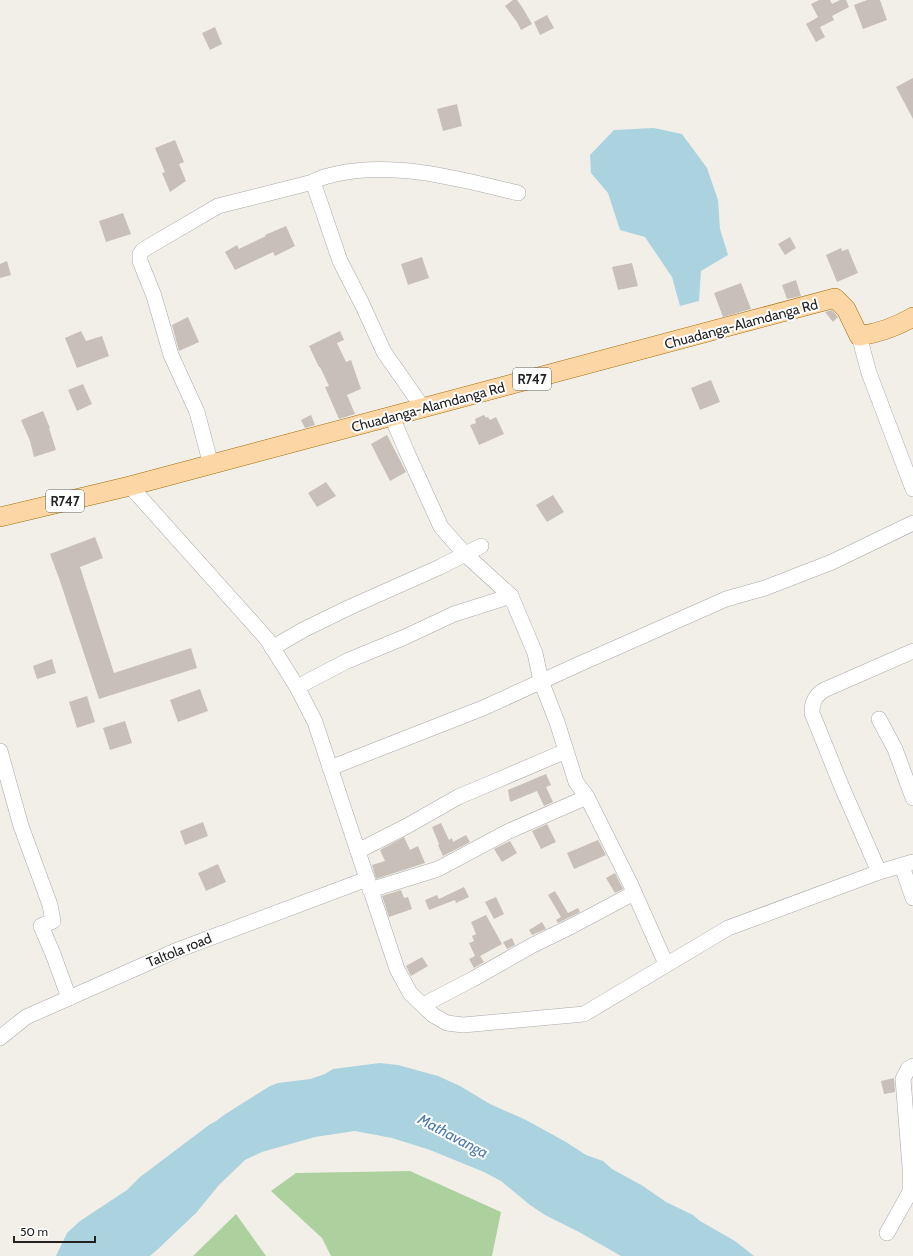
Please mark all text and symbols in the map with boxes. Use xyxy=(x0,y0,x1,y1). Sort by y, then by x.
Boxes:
street label: Chuadanga-Alamdanga Rd xyxy=(662,295,820,353)
road number: R747 xyxy=(513,368,551,390)
street label: Chuadanga-Alamdanga Rd xyxy=(349,378,507,436)
road number: R747 xyxy=(46,490,84,512)
street label: Taltola road xyxy=(144,929,214,971)
water label: Mathavanga xyxy=(414,1110,491,1162)
scale bar xyxy=(14,1218,95,1244)
text: 50 m xyxy=(20,1224,48,1239)

